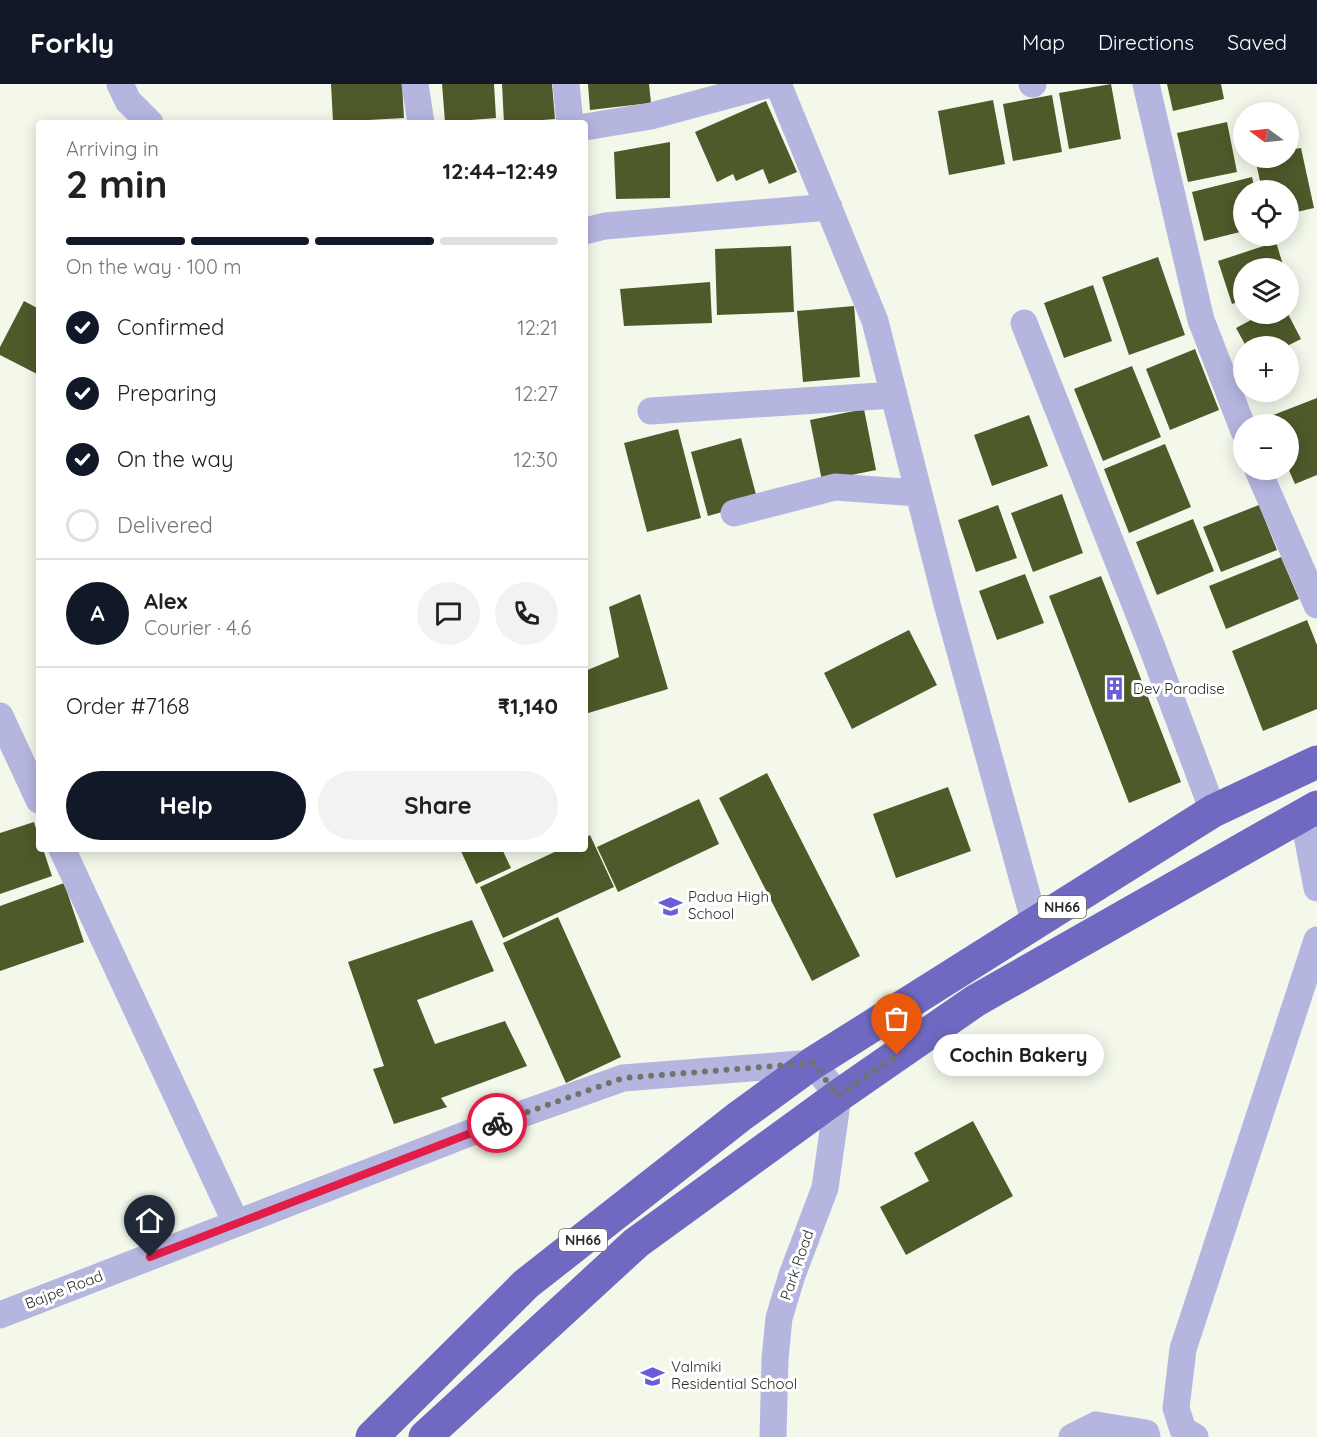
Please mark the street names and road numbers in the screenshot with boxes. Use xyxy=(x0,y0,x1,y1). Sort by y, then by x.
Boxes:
road number: NH66 xyxy=(1038,896,1086,918)
street label: Park Road xyxy=(776,1227,817,1302)
road number: NH66 xyxy=(559,1229,607,1251)
street label: Bajpe Road xyxy=(22,1266,105,1313)

